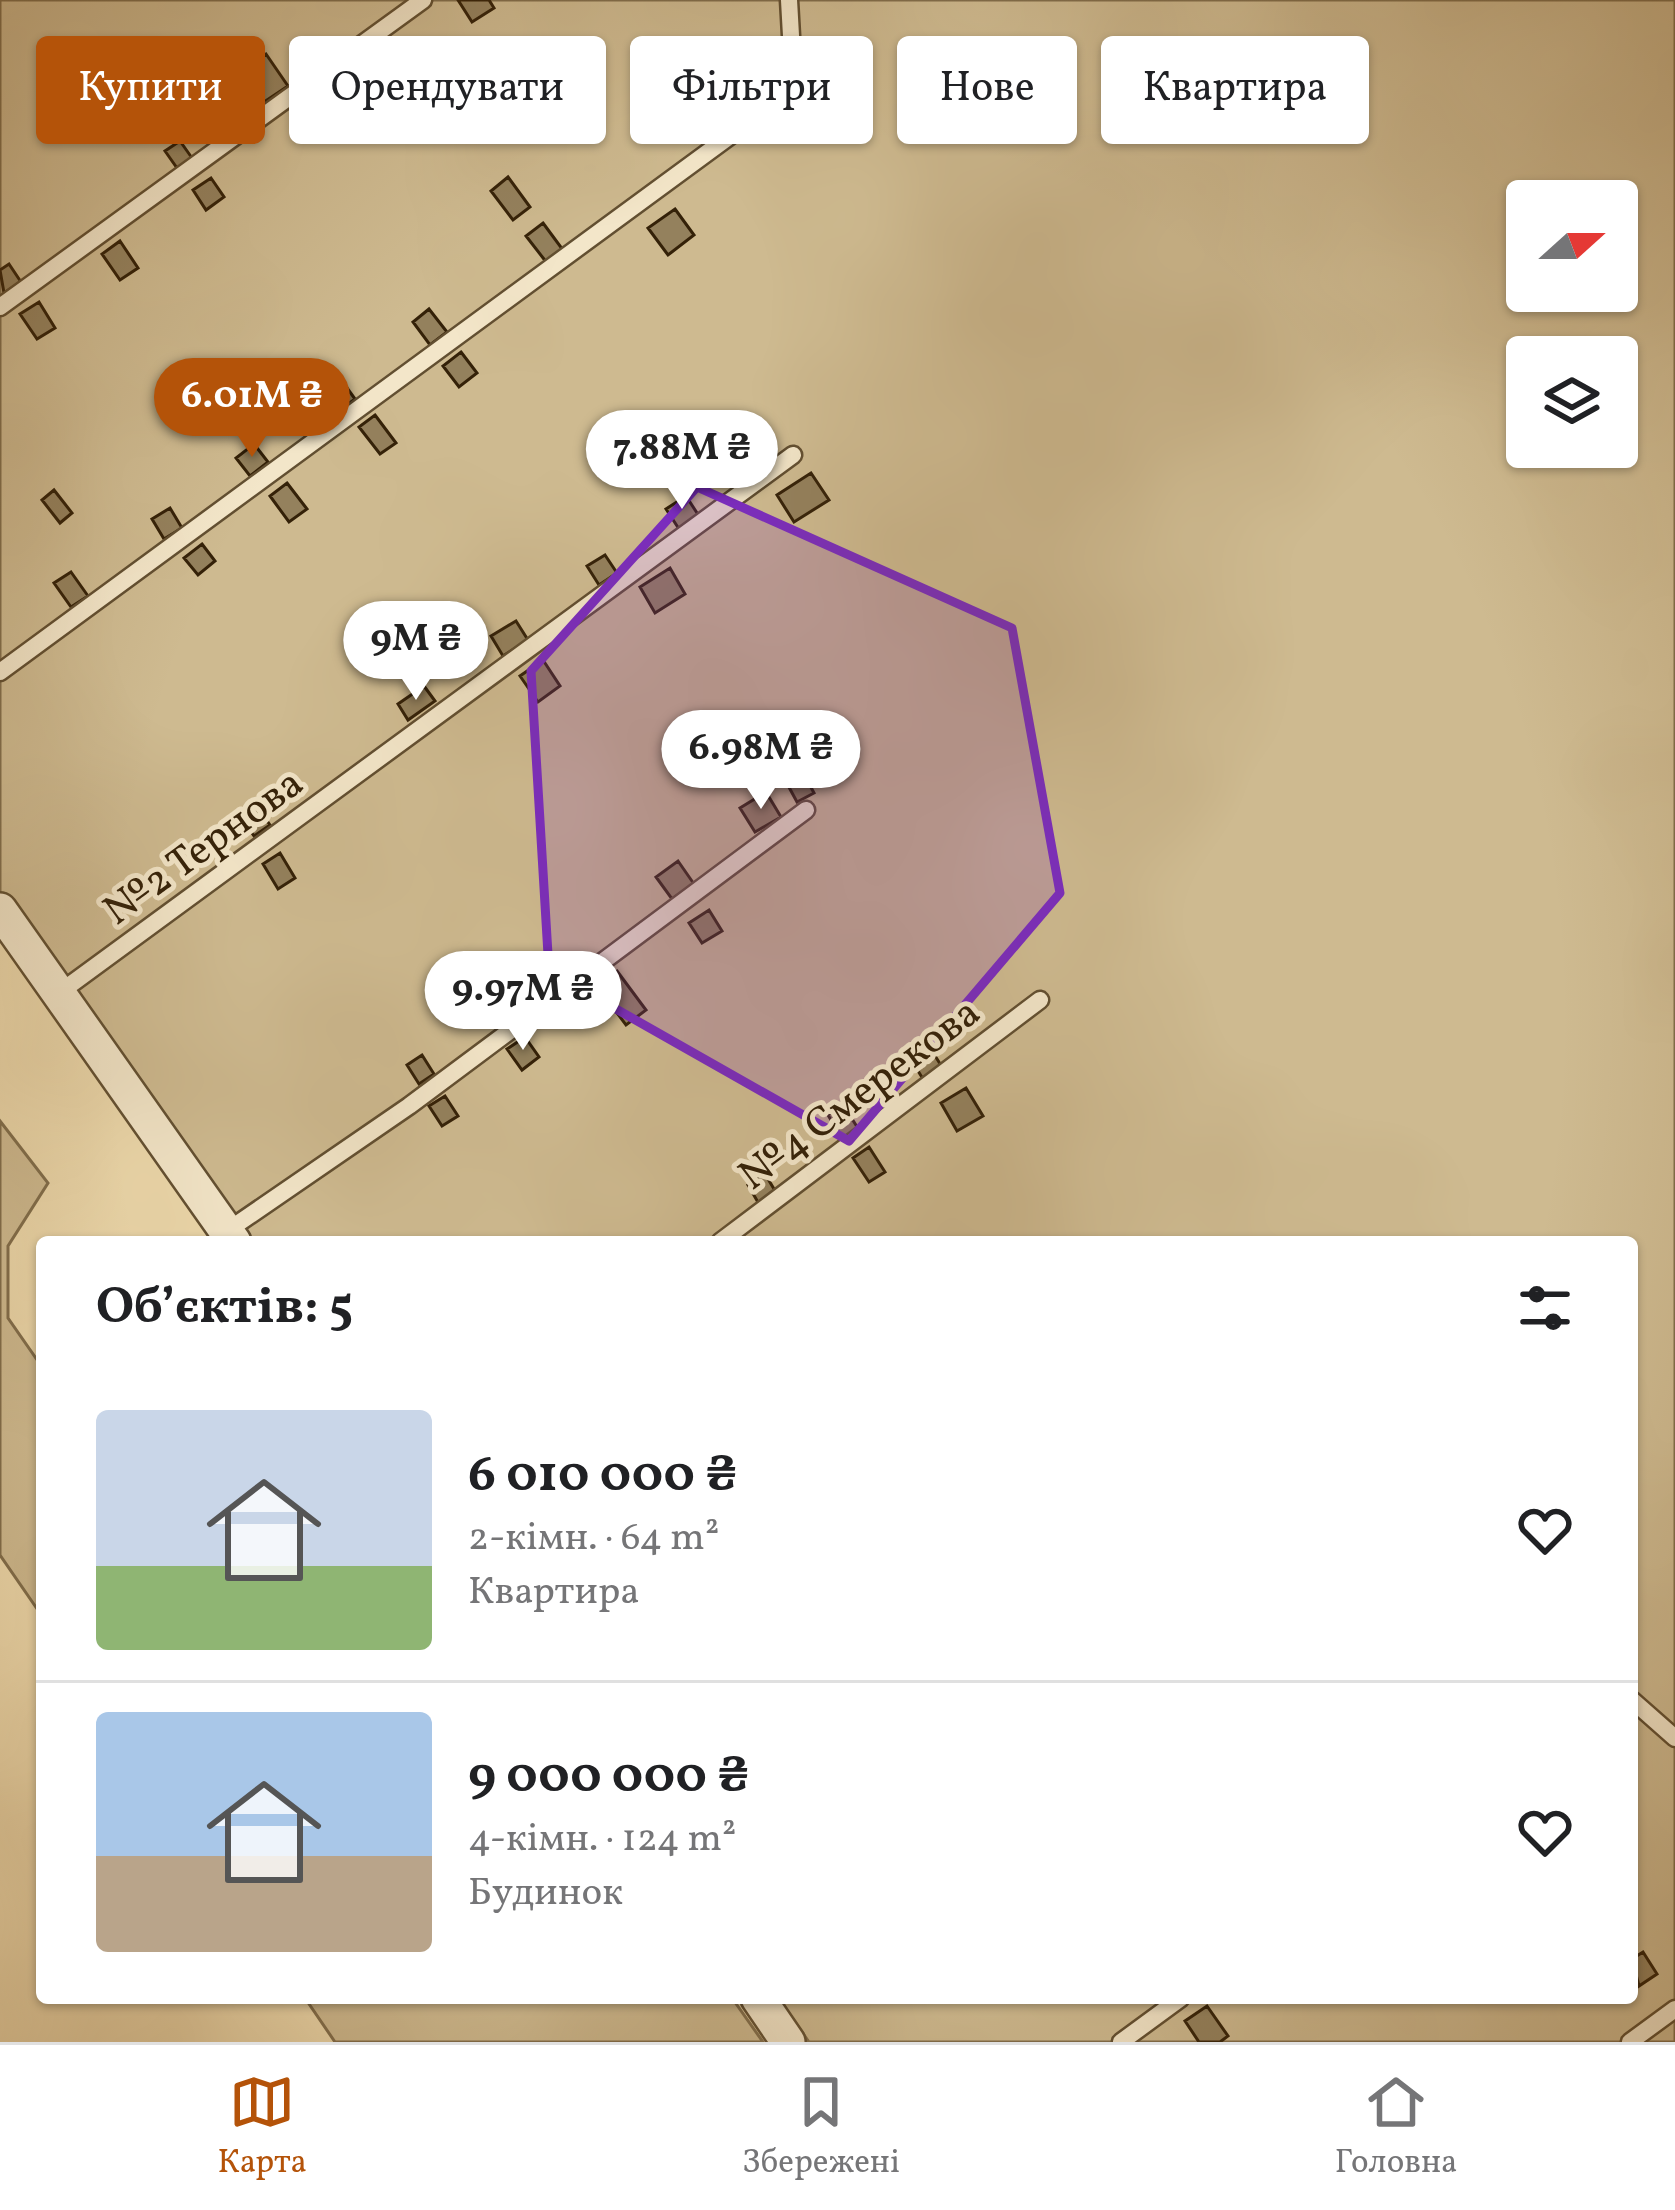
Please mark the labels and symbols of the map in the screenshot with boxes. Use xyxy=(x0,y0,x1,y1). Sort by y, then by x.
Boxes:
north arrow xyxy=(1506,180,1638,312)
pin: 6.01M ₴ xyxy=(141,358,363,460)
pin: 7.88M ₴ xyxy=(571,410,793,512)
pin: 9M ₴ xyxy=(345,601,487,703)
pin: 6.98M ₴ xyxy=(650,710,872,812)
street label: №2 Тернова xyxy=(92,756,317,941)
pin: 9.97M ₴ xyxy=(412,951,634,1053)
street label: №4 Смерекова xyxy=(728,985,994,1206)

